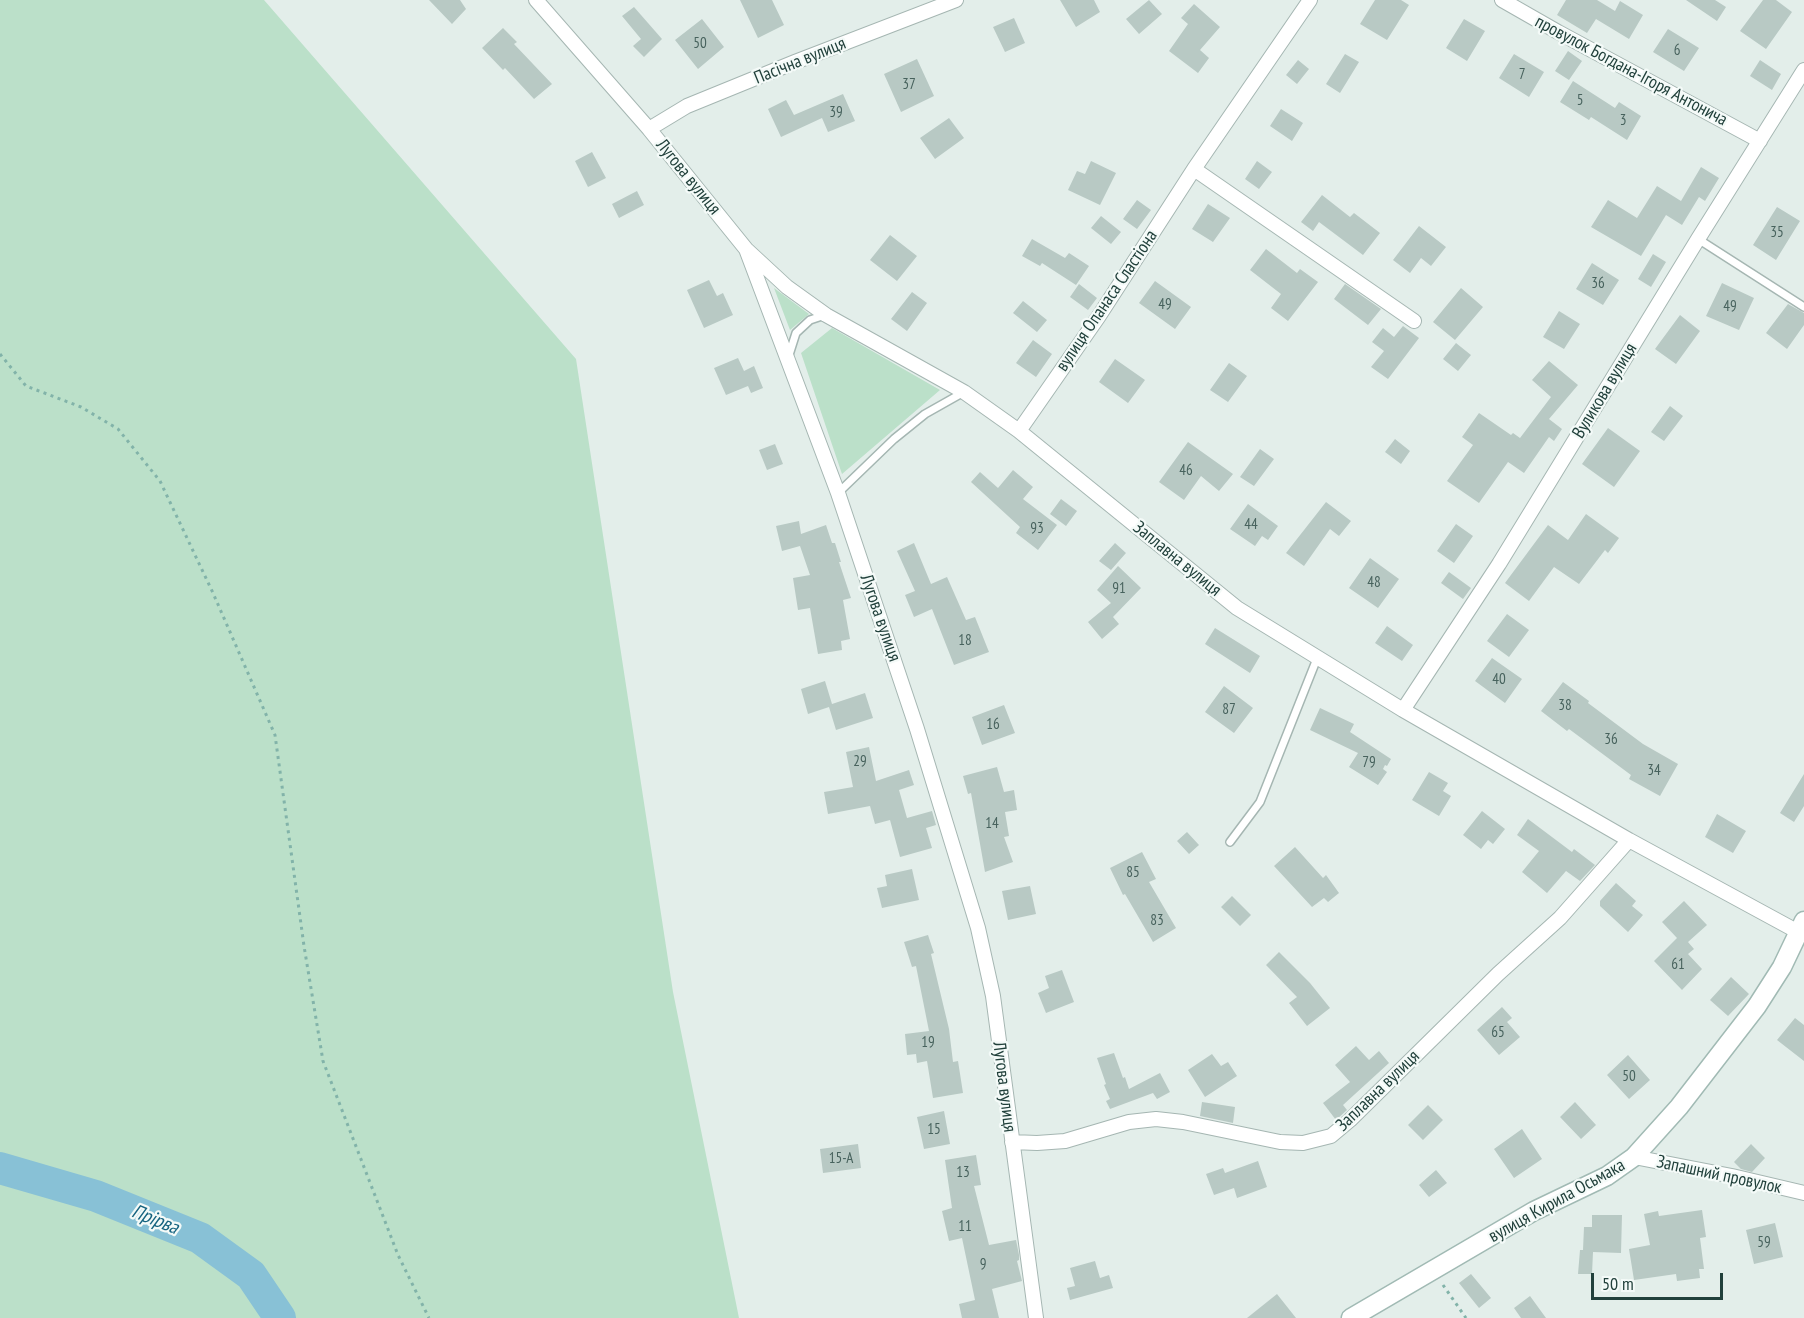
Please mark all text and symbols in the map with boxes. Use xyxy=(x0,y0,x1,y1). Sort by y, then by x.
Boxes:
street label: провулок Богдана-Ігоря Антонича xyxy=(1531,11,1731,131)
street label: Пасічна вулиця xyxy=(751,33,849,89)
house number: 50 xyxy=(693,35,707,53)
house number: 6 xyxy=(1674,42,1680,60)
house number: 7 xyxy=(1519,66,1525,84)
house number: 37 xyxy=(902,76,916,94)
house number: 5 xyxy=(1577,92,1583,110)
house number: 39 xyxy=(829,104,843,122)
house number: 3 xyxy=(1620,112,1626,130)
street label: Лугова вулиця xyxy=(651,135,725,219)
house number: 35 xyxy=(1770,224,1784,242)
street label: вулиця Опанаса Сластіона xyxy=(1052,226,1162,376)
house number: 36 xyxy=(1591,275,1605,293)
house number: 49 xyxy=(1158,296,1172,314)
house number: 49 xyxy=(1723,298,1737,316)
street label: Вуликова вулиця xyxy=(1568,340,1642,442)
house number: 46 xyxy=(1179,462,1193,480)
house number: 44 xyxy=(1244,516,1258,534)
street label: Заплавна вулиця xyxy=(1129,517,1225,601)
house number: 93 xyxy=(1030,520,1044,538)
street label: Лугова вулиця xyxy=(855,572,905,664)
house number: 48 xyxy=(1367,574,1381,592)
house number: 91 xyxy=(1112,580,1126,598)
house number: 18 xyxy=(958,632,972,650)
house number: 40 xyxy=(1492,671,1506,689)
house number: 38 xyxy=(1558,697,1572,715)
house number: 87 xyxy=(1222,701,1236,719)
house number: 16 xyxy=(986,716,1000,734)
house number: 36 xyxy=(1604,731,1618,749)
house number: 29 xyxy=(853,753,867,771)
house number: 79 xyxy=(1362,754,1376,772)
house number: 34 xyxy=(1647,762,1661,780)
house number: 14 xyxy=(985,815,999,833)
house number: 85 xyxy=(1126,864,1140,882)
house number: 83 xyxy=(1150,912,1164,930)
house number: 61 xyxy=(1671,956,1685,974)
house number: 65 xyxy=(1491,1024,1505,1042)
house number: 19 xyxy=(921,1034,935,1052)
street label: Лугова вулиця xyxy=(988,1041,1020,1133)
street label: Заплавна вулиця xyxy=(1332,1046,1424,1136)
house number: 50 xyxy=(1622,1068,1636,1086)
house number: 15 xyxy=(927,1121,941,1139)
house number: 15-А xyxy=(829,1150,853,1168)
street label: Запашний провулок xyxy=(1655,1151,1783,1199)
street label: вулиця Кирила Осьмака xyxy=(1485,1155,1629,1247)
house number: 13 xyxy=(956,1164,970,1182)
water label: Прірва xyxy=(128,1200,182,1240)
house number: 11 xyxy=(958,1218,972,1236)
house number: 59 xyxy=(1757,1234,1771,1252)
house number: 9 xyxy=(980,1256,986,1274)
scale bar xyxy=(1594,1261,1726,1299)
text: 50 m xyxy=(1602,1272,1634,1295)

